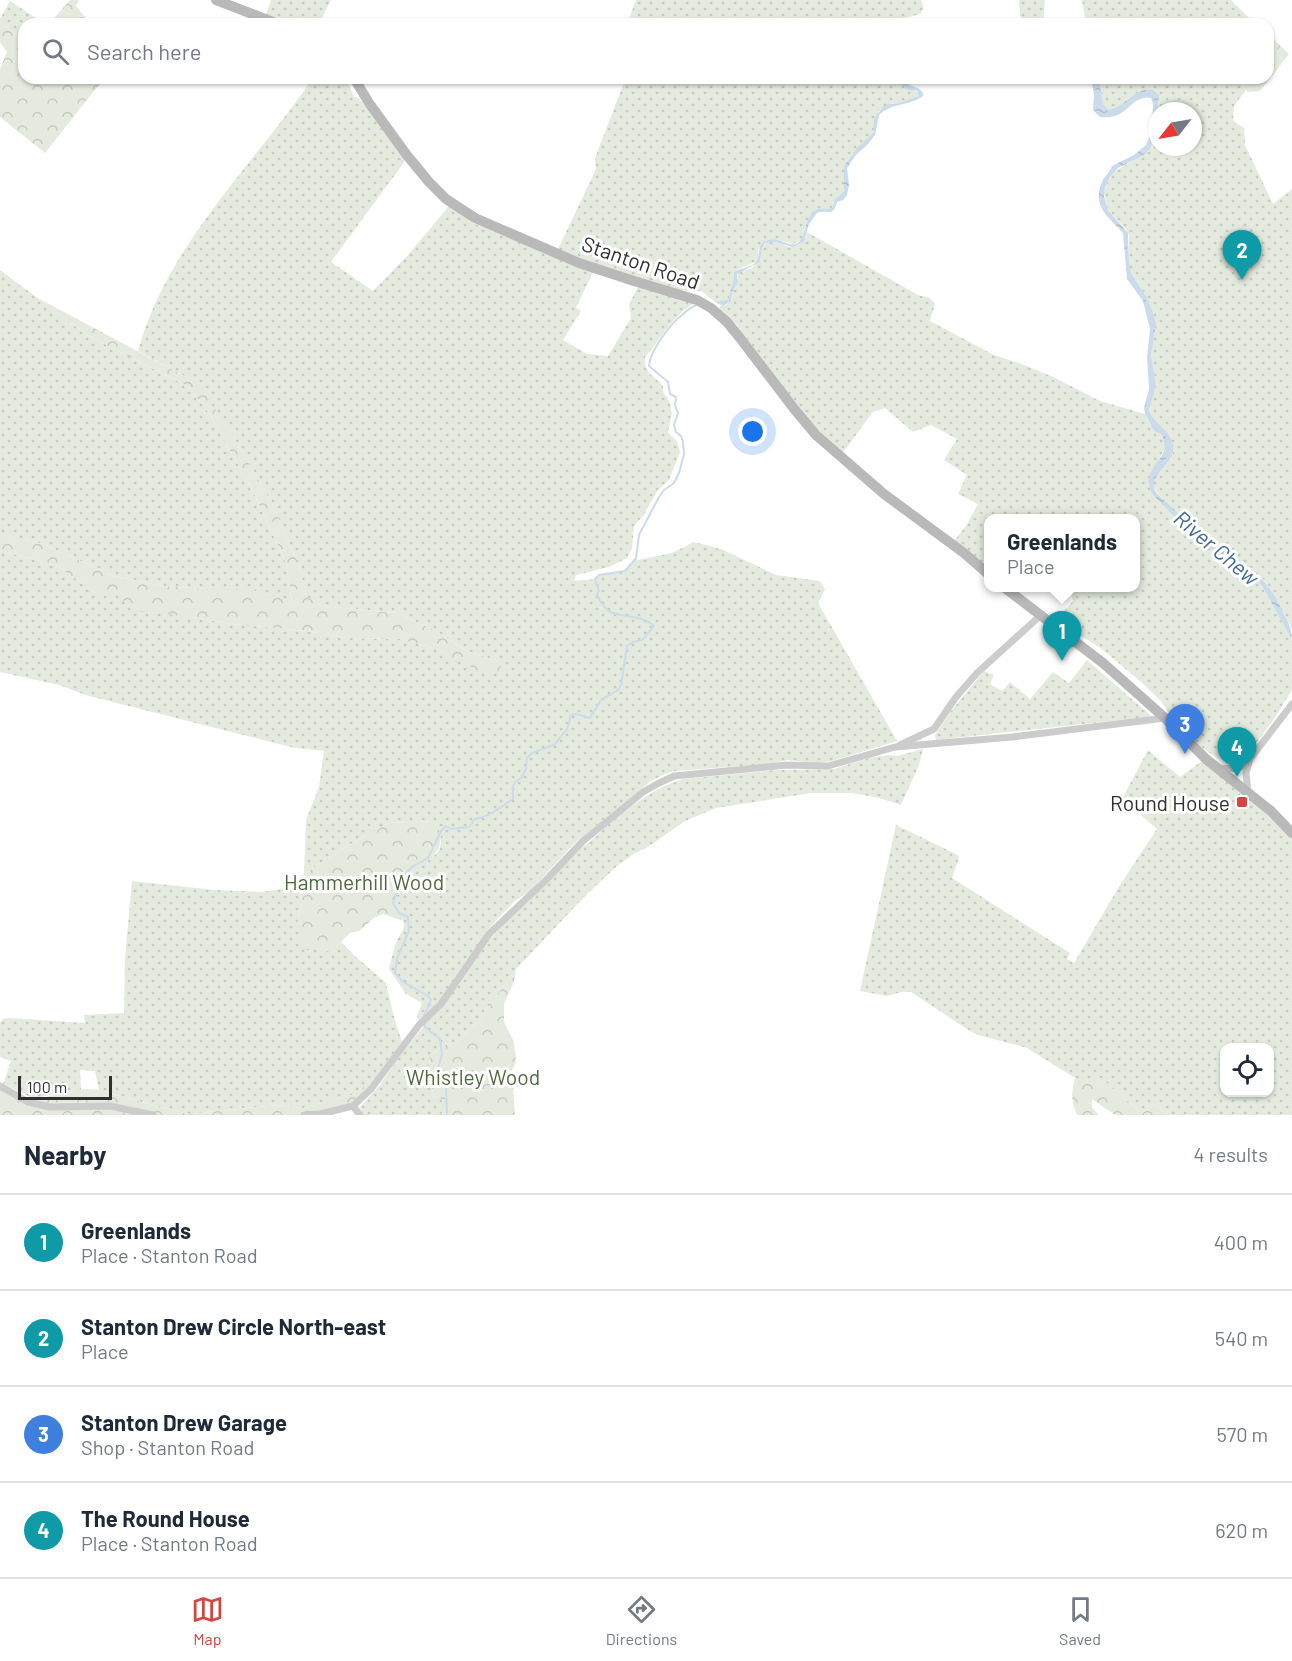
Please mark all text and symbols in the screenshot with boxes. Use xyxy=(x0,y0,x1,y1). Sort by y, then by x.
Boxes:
search box xyxy=(18,18,1274,84)
icon: search xyxy=(39,35,72,68)
text: Search here xyxy=(87,38,201,64)
north arrow xyxy=(1148,102,1202,156)
street label: Stanton Road xyxy=(579,230,703,294)
pin: 2 xyxy=(1222,230,1262,280)
your location xyxy=(738,417,767,446)
water label: River Chew xyxy=(1169,504,1265,590)
popup xyxy=(984,514,1140,592)
text: Greenlands xyxy=(1007,528,1117,554)
text: Place xyxy=(1007,554,1055,578)
pin: 1 xyxy=(1042,612,1082,661)
pin: 3 xyxy=(1166,704,1204,754)
pin: 4 xyxy=(1218,728,1256,777)
place label: Round House xyxy=(1110,790,1230,815)
marker: Round House xyxy=(1235,795,1249,809)
park label: Hammerhill Wood xyxy=(284,869,444,894)
map controls xyxy=(1220,1043,1274,1097)
button: locate xyxy=(1220,1043,1274,1097)
park label: Whistley Wood xyxy=(406,1064,540,1089)
scale bar xyxy=(18,1073,112,1100)
text: 100 m xyxy=(27,1077,67,1096)
text: Nearby xyxy=(24,1139,106,1170)
text: 4 results xyxy=(1193,1142,1268,1166)
text: Greenlands xyxy=(81,1217,191,1243)
text: 1 xyxy=(40,1230,47,1254)
text: 400 m xyxy=(1214,1230,1268,1254)
text: Place · Stanton Road xyxy=(81,1243,258,1267)
text: Stanton Drew Circle North-east xyxy=(81,1313,386,1339)
text: 2 xyxy=(38,1326,49,1350)
text: 540 m xyxy=(1215,1326,1268,1350)
text: Place xyxy=(81,1339,129,1363)
text: Stanton Drew Garage xyxy=(81,1409,287,1435)
text: 3 xyxy=(38,1422,49,1446)
text: 570 m xyxy=(1216,1422,1268,1446)
text: Shop · Stanton Road xyxy=(81,1435,254,1459)
text: The Round House xyxy=(81,1505,250,1531)
text: 4 xyxy=(37,1518,50,1542)
text: 620 m xyxy=(1215,1518,1268,1542)
text: Place · Stanton Road xyxy=(81,1531,258,1555)
tab: Map xyxy=(191,1593,224,1648)
tab: Directions xyxy=(606,1593,677,1648)
tab: Saved xyxy=(1059,1593,1101,1648)

